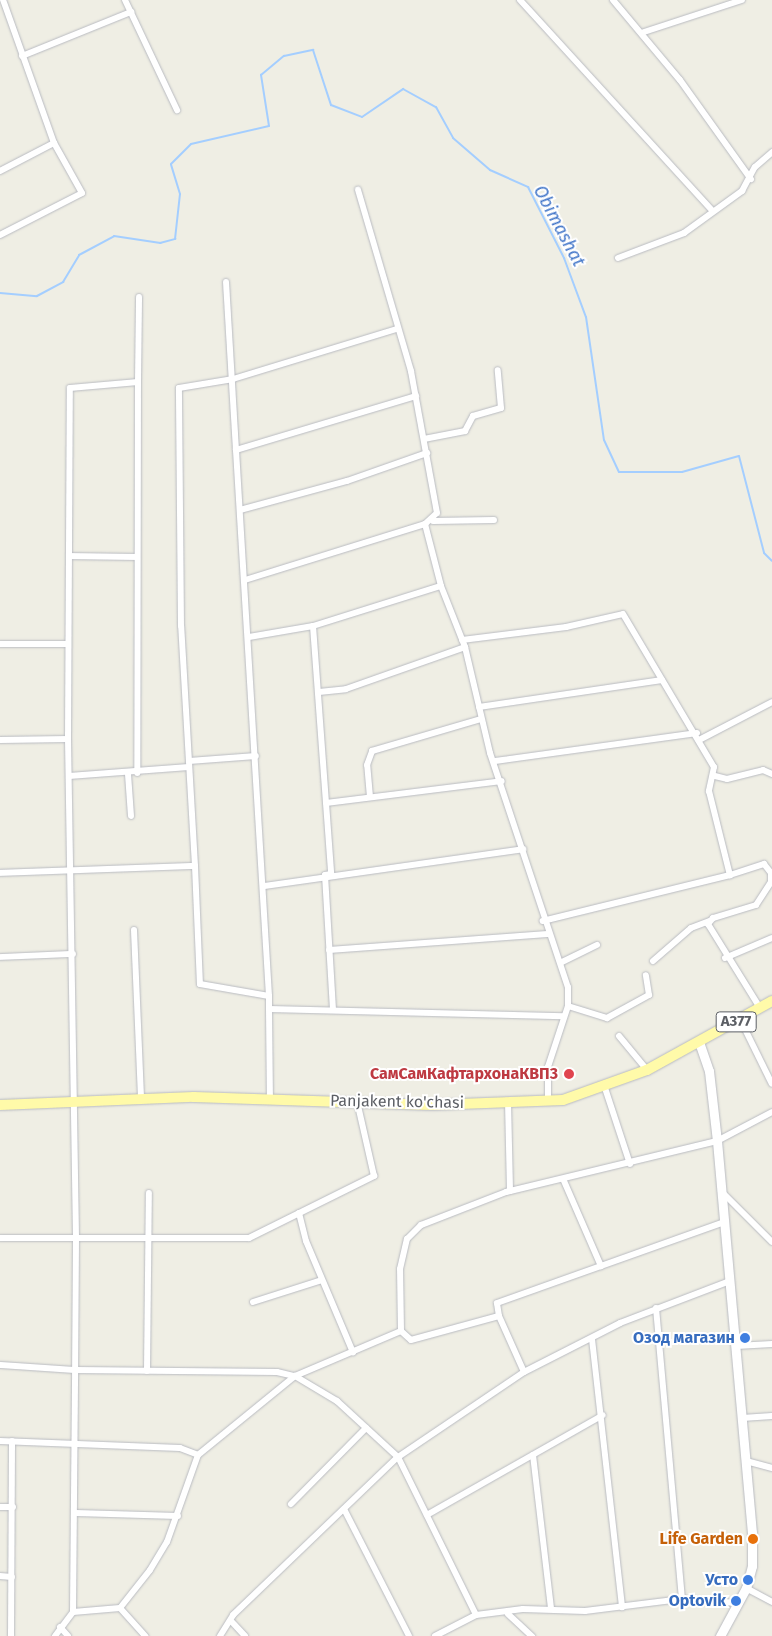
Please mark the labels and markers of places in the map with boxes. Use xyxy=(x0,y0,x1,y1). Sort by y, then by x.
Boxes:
place label: СамСамКафтархонаКВП3 xyxy=(370,1064,558,1084)
marker: СамСамКафтархонаКВП3 xyxy=(562,1067,576,1081)
place label: Озод магазин xyxy=(633,1328,735,1348)
marker: Озод магазин xyxy=(739,1332,751,1344)
place label: Life Garden xyxy=(659,1529,743,1549)
marker: Life Garden xyxy=(747,1533,759,1545)
place label: Усто xyxy=(705,1570,738,1590)
marker: Усто xyxy=(742,1574,754,1586)
place label: Optovik xyxy=(669,1591,726,1611)
marker: Optovik xyxy=(730,1595,742,1607)

